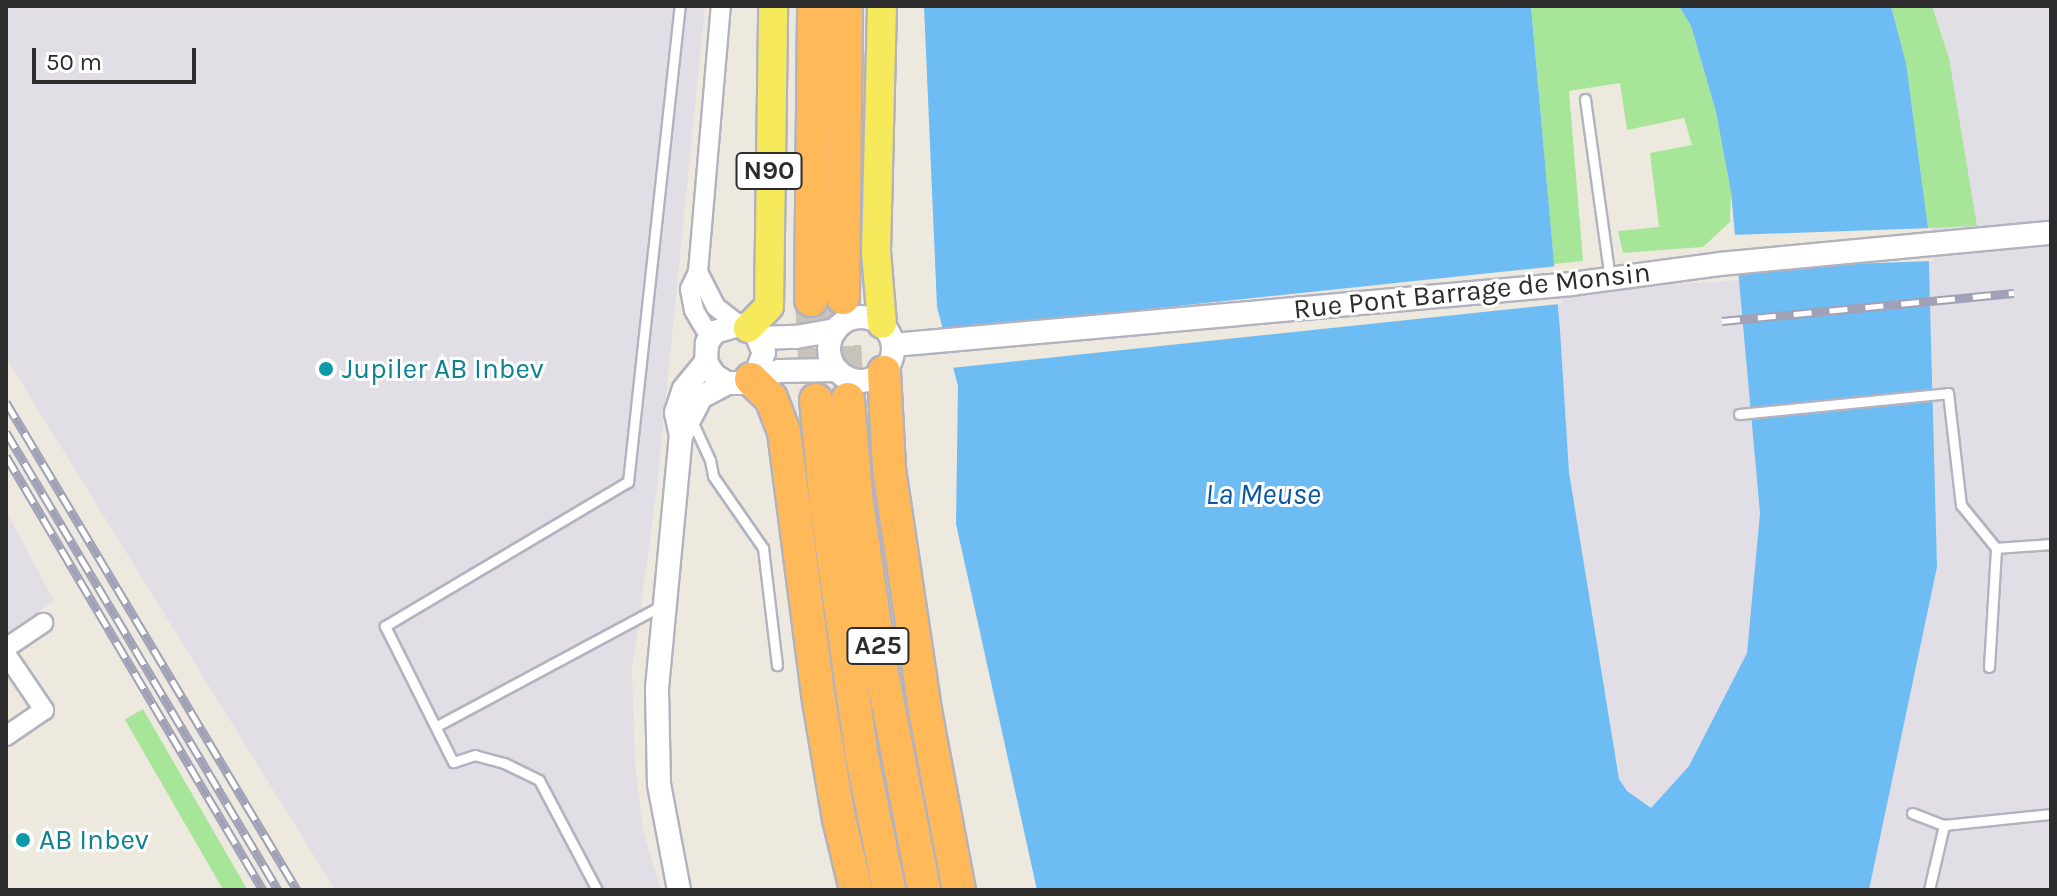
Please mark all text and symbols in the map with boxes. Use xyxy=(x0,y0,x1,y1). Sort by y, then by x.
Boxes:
scale bar xyxy=(36,32,200,82)
text: 50 m xyxy=(46,48,102,76)
road number: N90 xyxy=(735,149,803,193)
street label: Rue Pont Barrage de Monsin xyxy=(1292,256,1652,326)
place label: Jupiler AB Inbev xyxy=(342,352,544,386)
marker: Jupiler AB Inbev xyxy=(317,360,335,378)
water label: La Meuse xyxy=(1205,476,1321,512)
road number: A25 xyxy=(846,624,910,668)
place label: AB Inbev xyxy=(39,823,149,857)
marker: AB Inbev xyxy=(14,831,32,849)

